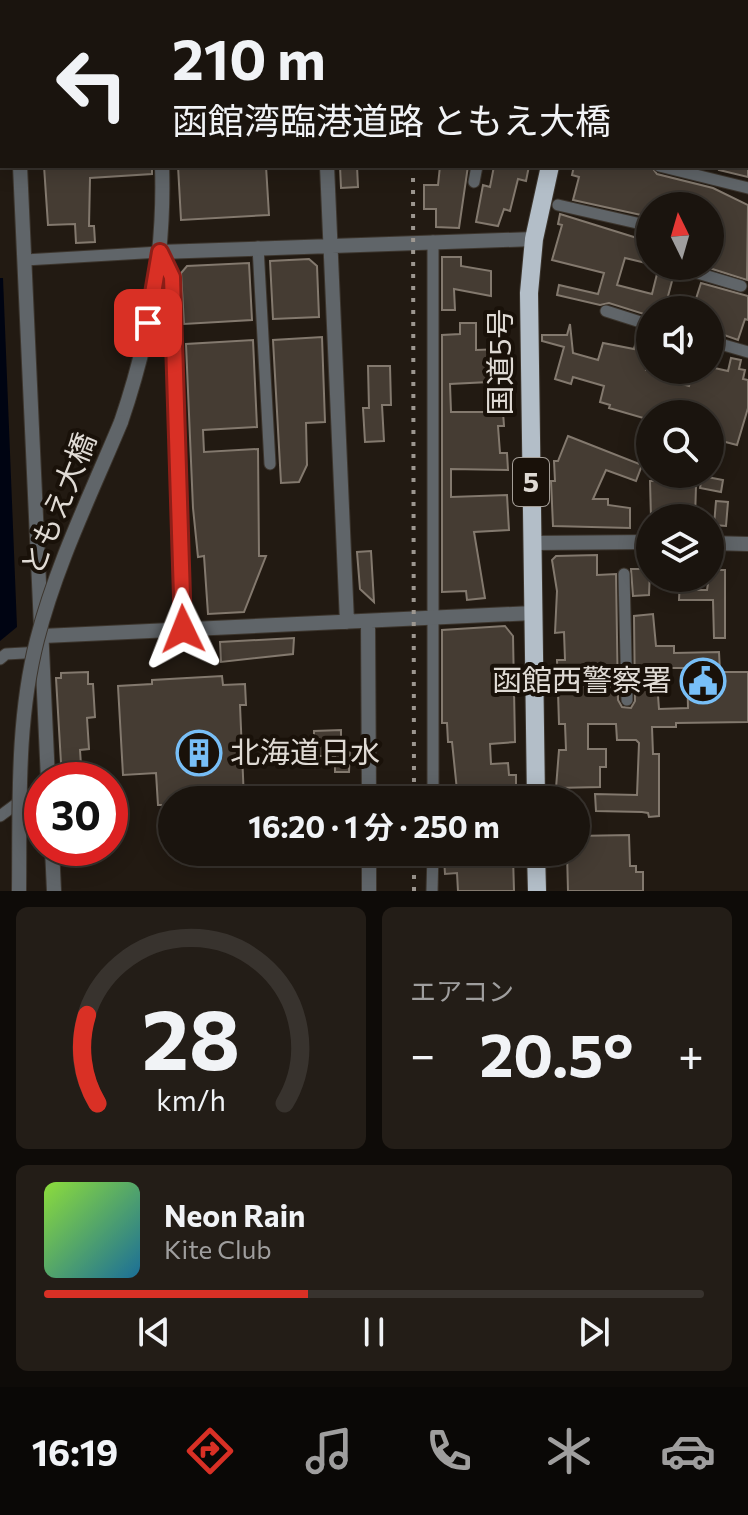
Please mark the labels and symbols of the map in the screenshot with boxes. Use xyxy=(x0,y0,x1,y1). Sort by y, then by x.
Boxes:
north arrow xyxy=(636,192,724,280)
pin xyxy=(114,289,182,357)
street label: 国道5号 xyxy=(480,308,517,416)
street label: ともえ大橋 xyxy=(11,427,102,580)
road number: 5 xyxy=(513,458,549,506)
position arrow xyxy=(141,587,225,671)
public building icon: 函館西警察署 xyxy=(679,657,727,705)
place label: 函館西警察署 xyxy=(492,660,672,697)
building icon: 北海道日水 xyxy=(175,729,223,777)
place label: 北海道日水 xyxy=(230,732,380,769)
speed limit sign: 30 xyxy=(24,762,128,866)

